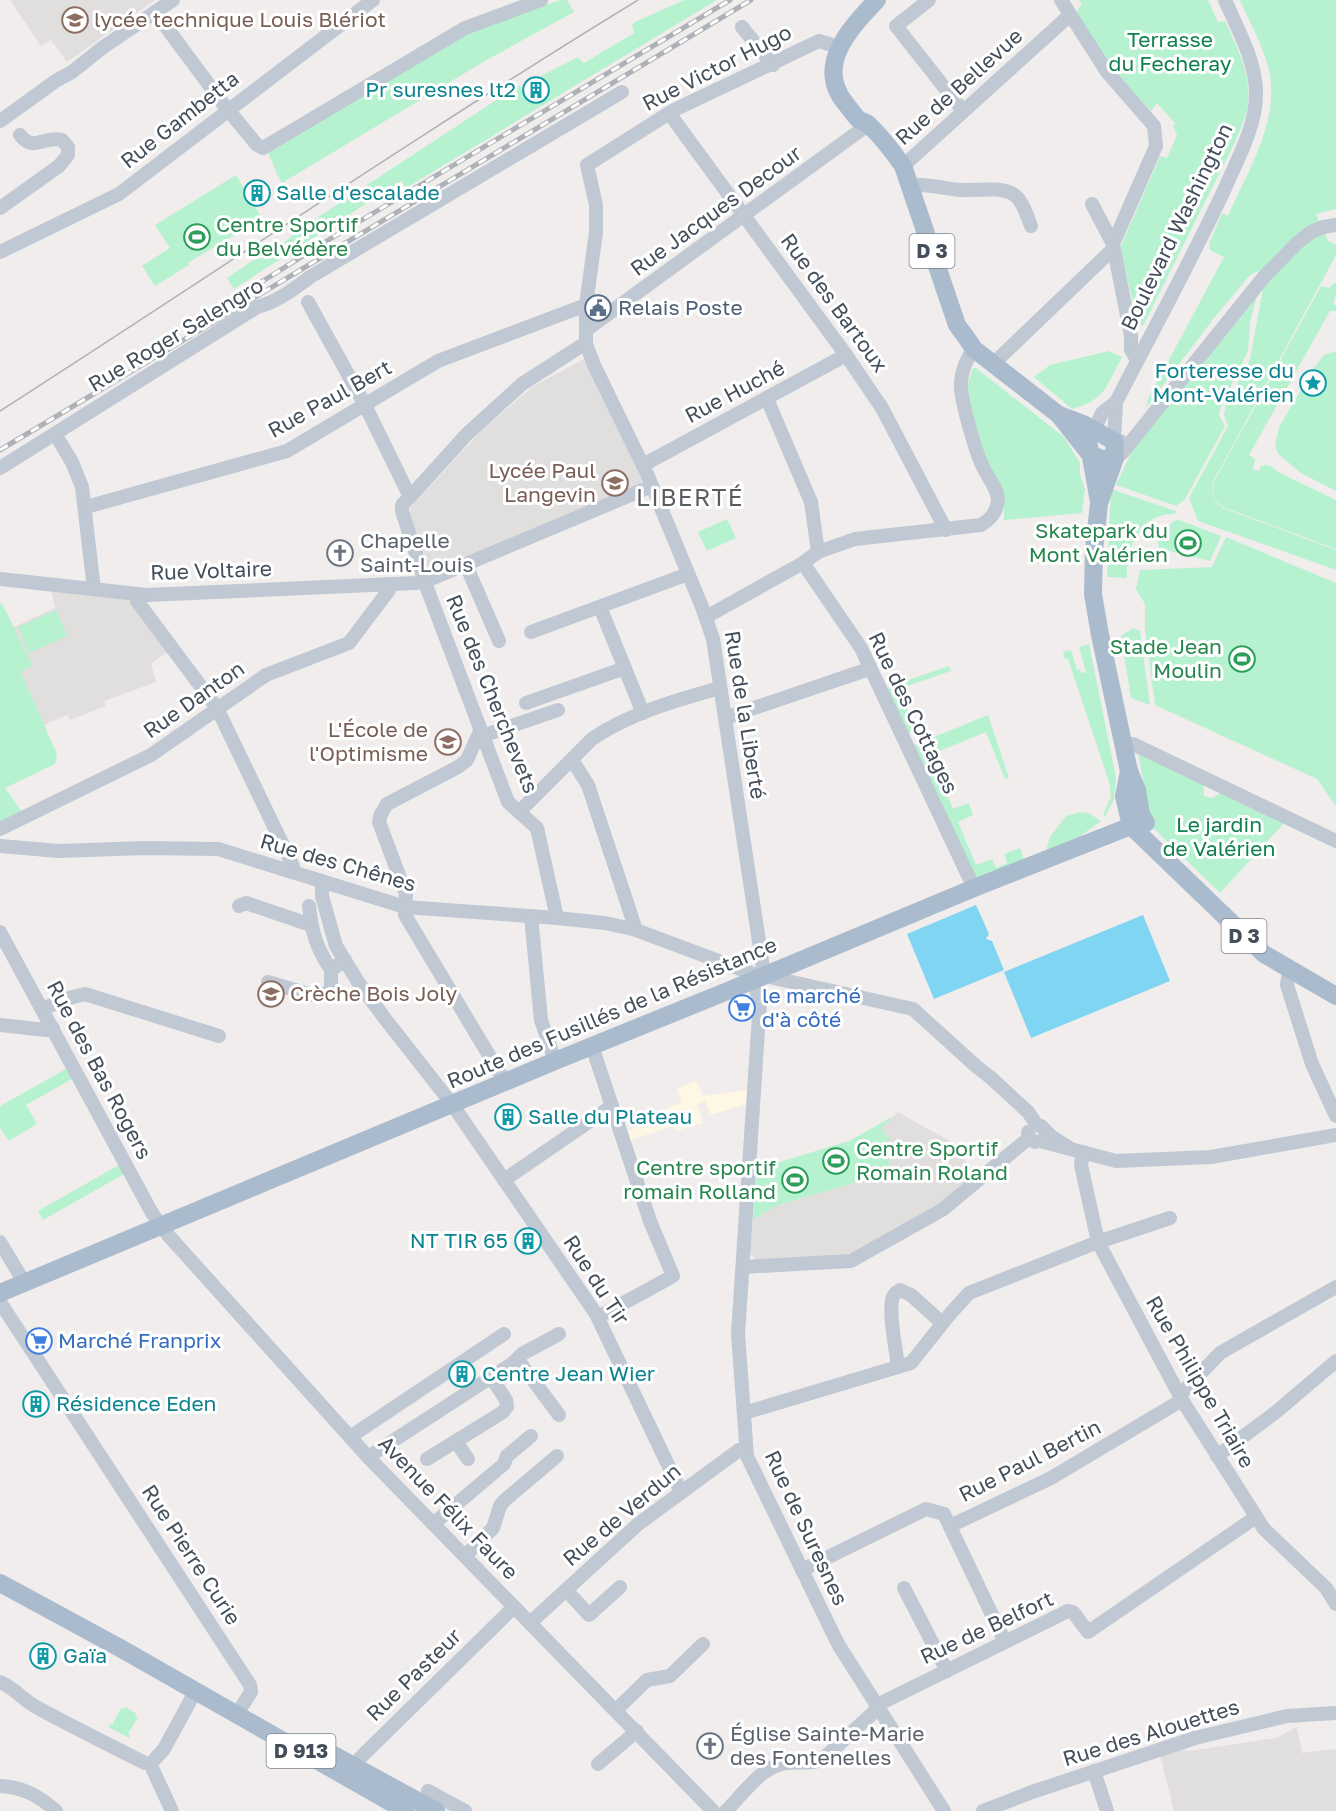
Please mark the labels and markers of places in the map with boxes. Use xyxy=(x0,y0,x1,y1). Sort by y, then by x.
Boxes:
school or university icon: lycée technique Louis Blériot xyxy=(60,5,90,35)
place label: lycée technique Louis Blériot xyxy=(94,6,386,32)
building icon: Pr suresnes lt2 xyxy=(521,75,551,105)
place label: Pr suresnes lt2 xyxy=(365,76,516,102)
building icon: Salle d'escalade xyxy=(242,178,272,208)
place label: Salle d'escalade xyxy=(276,179,440,205)
place label: Centre Sportif du Belvédère xyxy=(216,211,359,261)
sports icon: Centre Sportif du Belvédère xyxy=(182,222,212,252)
public building icon: Relais Poste xyxy=(583,293,613,323)
place label: Relais Poste xyxy=(618,294,743,320)
place label: Forteresse du Mont-Valérien xyxy=(1152,357,1294,407)
place icon: Forteresse du Mont-Valérien xyxy=(1298,368,1328,398)
place label: Lycée Paul Langevin xyxy=(488,457,596,507)
school or university icon: Lycée Paul Langevin xyxy=(600,468,630,498)
place label: Skatepark du Mont Valérien xyxy=(1029,517,1168,567)
place label: Chapelle Saint-Louis xyxy=(360,527,473,577)
sports icon: Skatepark du Mont Valérien xyxy=(1173,528,1203,558)
church icon: Chapelle Saint-Louis xyxy=(325,538,355,568)
place label: Stade Jean Moulin xyxy=(1110,633,1222,683)
sports icon: Stade Jean Moulin xyxy=(1227,644,1257,674)
place label: L'École de l'Optimisme xyxy=(309,716,428,766)
school or university icon: L'École de l'Optimisme xyxy=(433,727,463,757)
school or university icon: Crèche Bois Joly xyxy=(256,979,286,1009)
place label: Crèche Bois Joly xyxy=(290,980,457,1006)
place label: le marché d'à côté xyxy=(762,982,861,1032)
supermarket icon: le marché d'à côté xyxy=(727,993,757,1023)
building icon: Salle du Plateau xyxy=(493,1102,523,1132)
place label: Salle du Plateau xyxy=(528,1103,692,1129)
place label: Centre Sportif Romain Roland xyxy=(856,1135,1008,1185)
sports icon: Centre Sportif Romain Roland xyxy=(821,1146,851,1176)
place label: Centre sportif romain Rolland xyxy=(623,1154,776,1204)
sports icon: Centre sportif romain Rolland xyxy=(780,1165,810,1195)
building icon: NT TIR 65 xyxy=(513,1226,543,1256)
place label: NT TIR 65 xyxy=(410,1227,508,1253)
supermarket icon: Marché Franprix xyxy=(24,1326,54,1356)
place label: Marché Franprix xyxy=(58,1327,222,1353)
building icon: Centre Jean Wier xyxy=(447,1359,477,1389)
place label: Centre Jean Wier xyxy=(482,1360,655,1386)
building icon: Résidence Eden xyxy=(21,1389,51,1419)
place label: Résidence Eden xyxy=(56,1390,217,1416)
building icon: Gaïa xyxy=(28,1641,58,1671)
place label: Gaïa xyxy=(63,1642,107,1668)
place label: Église Sainte-Marie des Fontenelles xyxy=(730,1720,925,1770)
church icon: Église Sainte-Marie des Fontenelles xyxy=(695,1731,725,1761)

